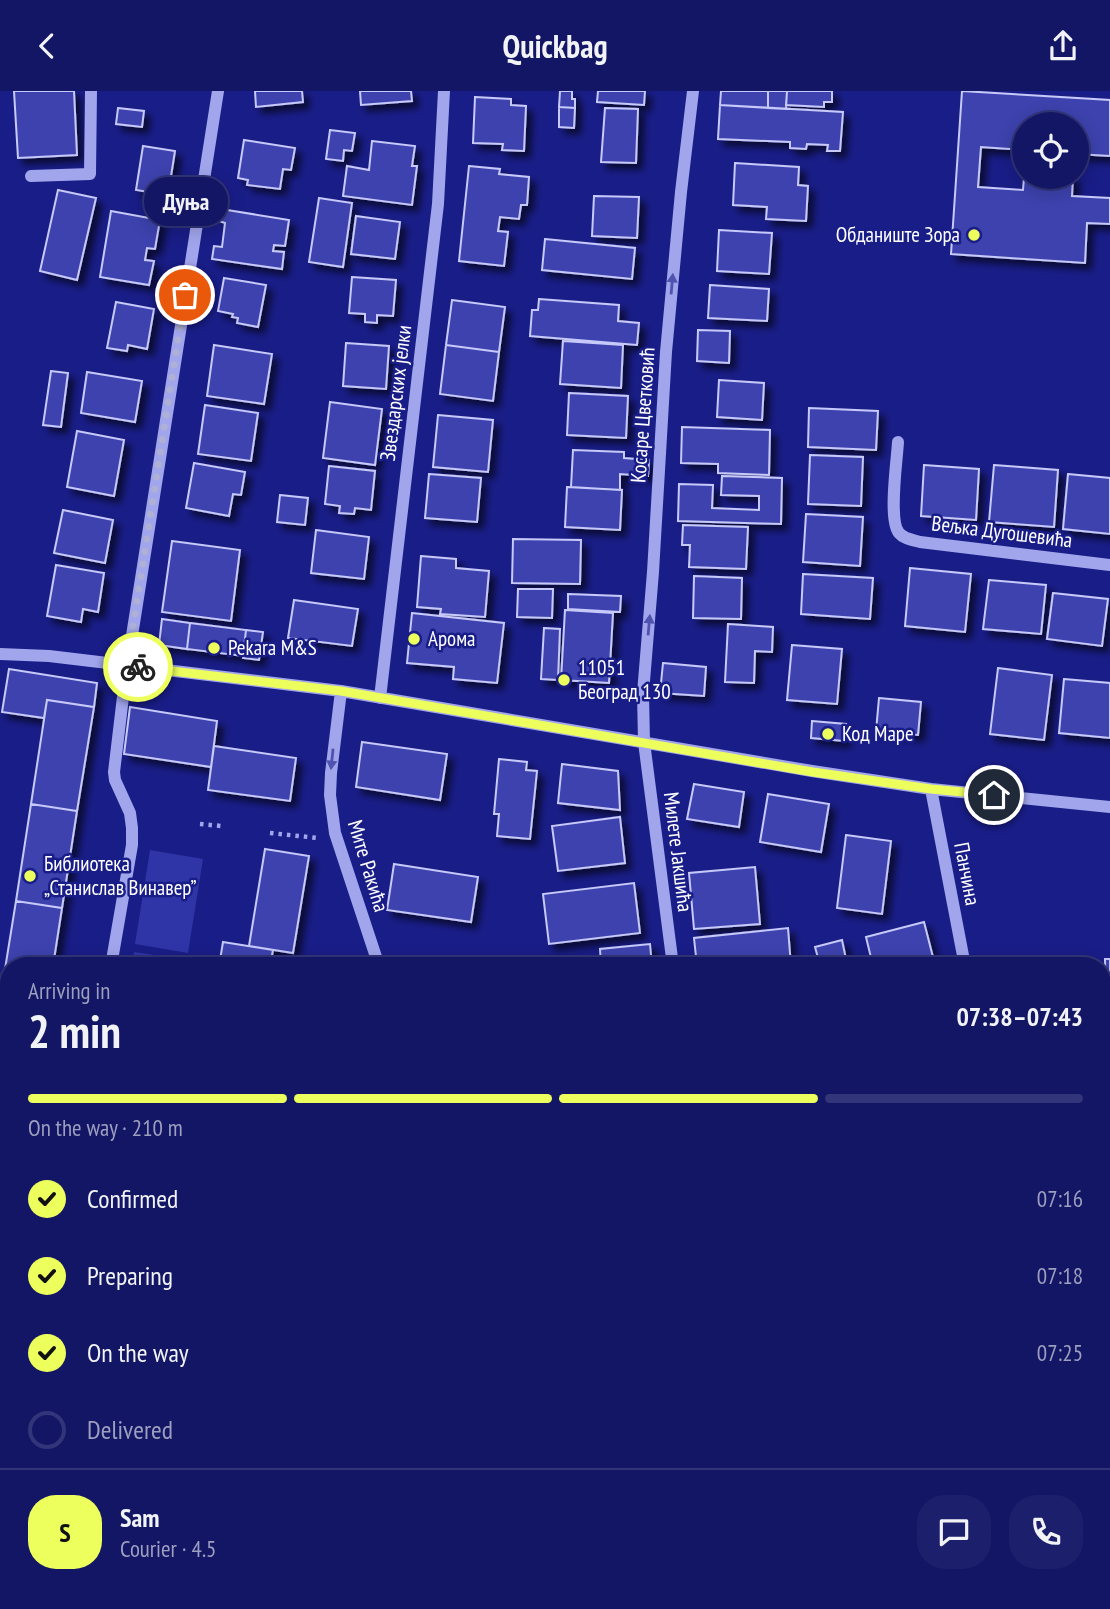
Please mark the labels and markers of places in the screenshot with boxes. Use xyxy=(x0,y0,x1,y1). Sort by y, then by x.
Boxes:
callout: Дуња xyxy=(143,176,227,225)
place label: Обданиште Зора xyxy=(836,221,960,248)
marker: Обданиште Зора xyxy=(966,227,982,243)
pin xyxy=(155,265,215,325)
place label: Арома xyxy=(428,625,476,652)
marker: Арома xyxy=(406,631,422,647)
place label: Pekara M&S xyxy=(228,634,317,661)
marker: Pekara M&S xyxy=(206,640,222,656)
place label: 11051 Београд 130 xyxy=(578,654,671,705)
marker: 11051 Београд 130 xyxy=(556,672,572,688)
place label: Код Маре xyxy=(842,720,914,747)
marker: Код Маре xyxy=(820,726,836,742)
pin xyxy=(964,765,1024,825)
place label: Библиотека „Станислав Винавер” xyxy=(44,850,197,901)
marker: Библиотека „Станислав Винавер” xyxy=(22,868,38,884)

